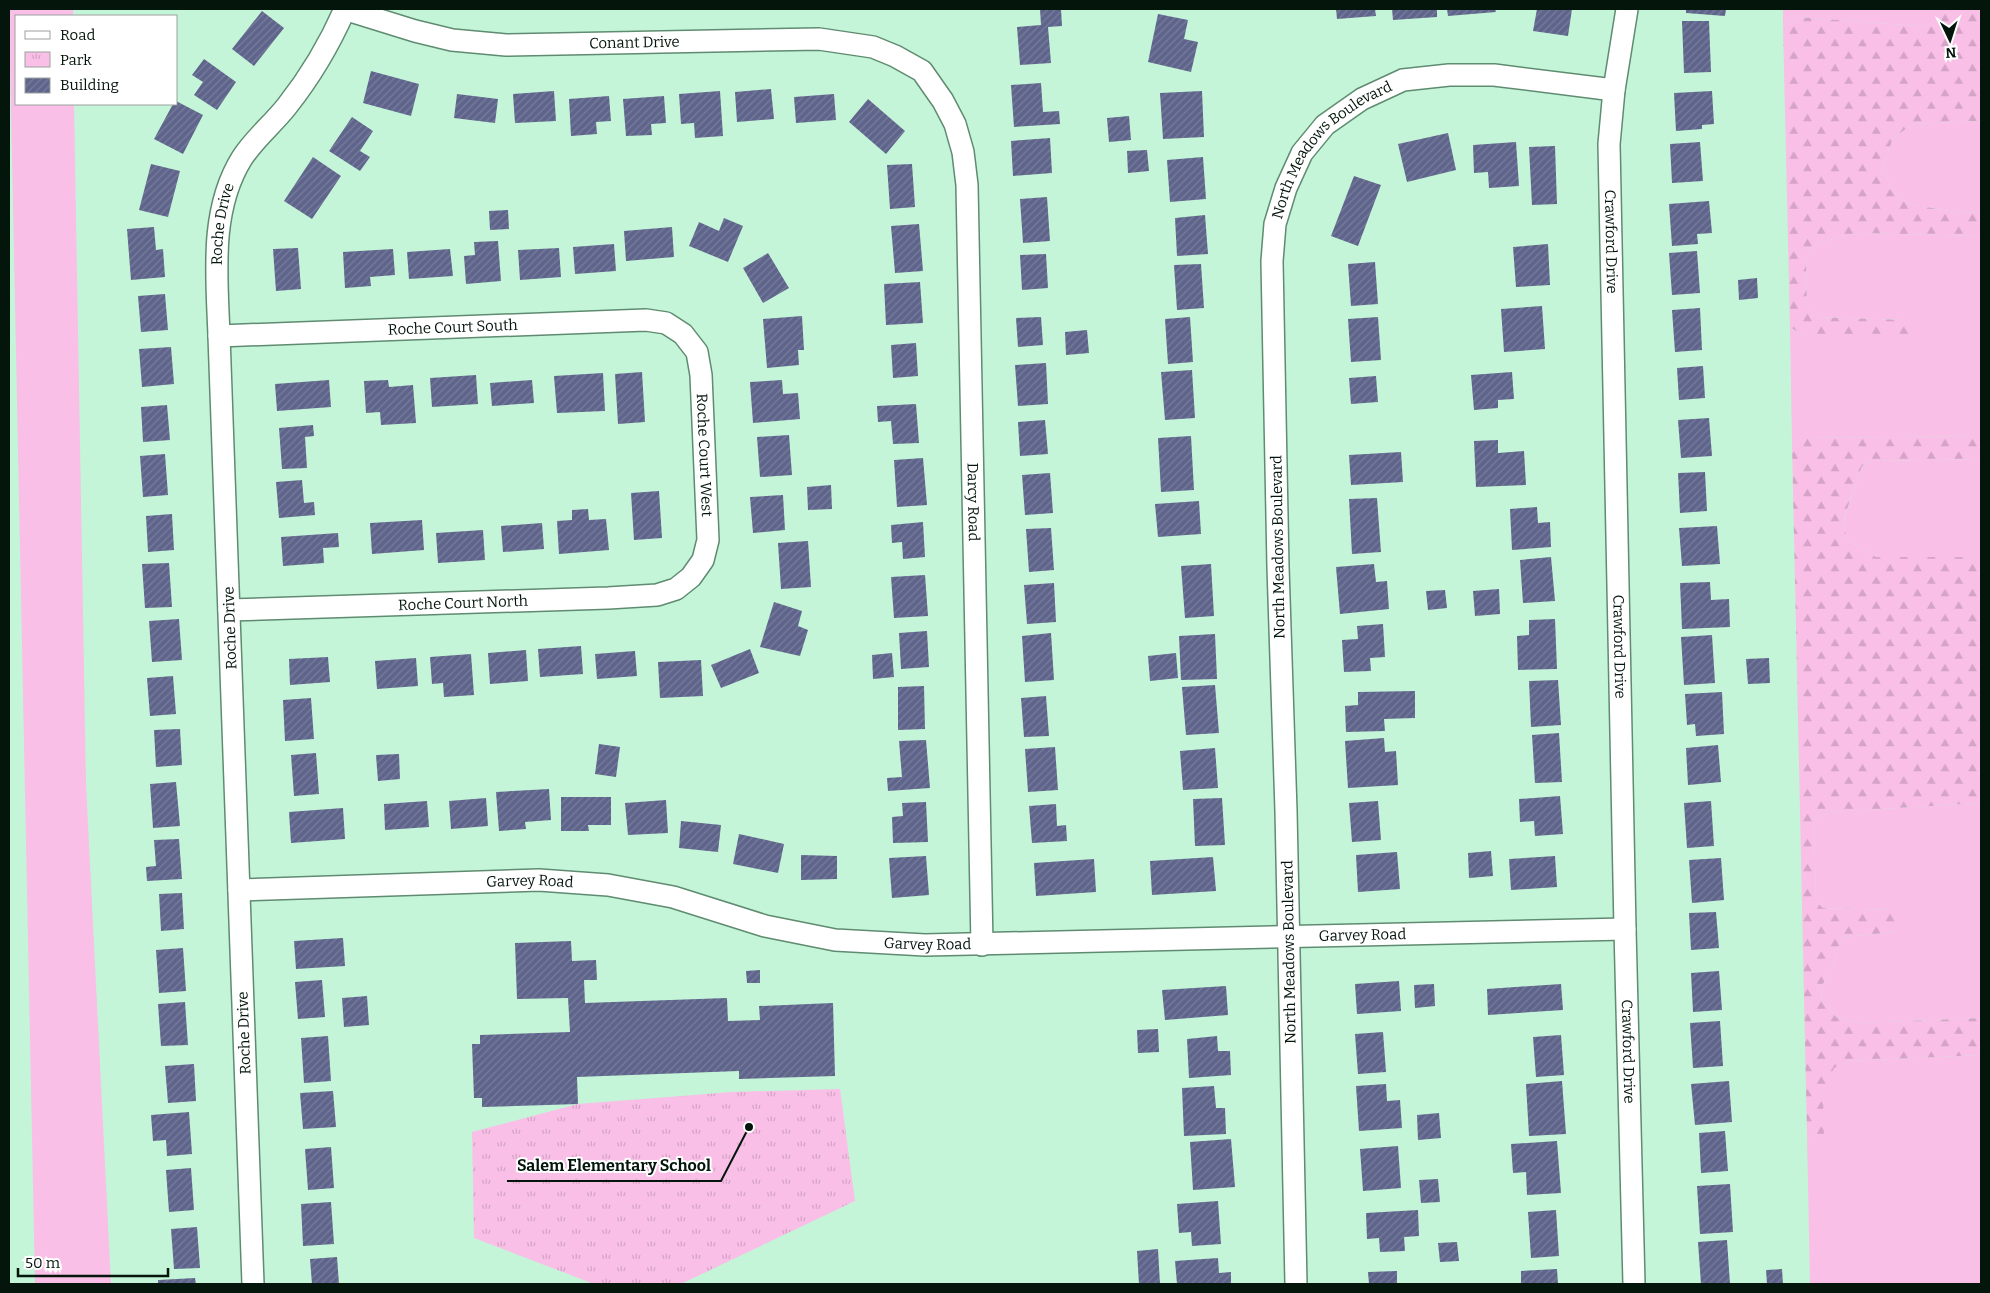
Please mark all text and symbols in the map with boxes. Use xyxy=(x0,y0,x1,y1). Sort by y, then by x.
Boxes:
legend xyxy=(15,15,178,105)
north arrow xyxy=(1925,15,1975,65)
text: Road xyxy=(60,26,95,44)
street label: Conant Drive xyxy=(589,33,680,52)
text: N xyxy=(1945,44,1957,61)
text: Park xyxy=(60,51,92,69)
text: Building xyxy=(60,76,119,94)
street label: North Meadows Boulevard xyxy=(1268,77,1395,221)
street label: Roche Drive xyxy=(208,180,238,265)
street label: Crawford Drive xyxy=(1601,189,1621,294)
street label: Roche Court South xyxy=(388,316,519,339)
street label: Roche Court West xyxy=(693,393,716,518)
street label: North Meadows Boulevard xyxy=(1267,455,1289,639)
street label: Darcy Road xyxy=(963,463,983,542)
street label: Roche Drive xyxy=(220,586,240,670)
street label: Roche Court North xyxy=(398,592,529,614)
street label: Crawford Drive xyxy=(1609,594,1629,699)
street label: North Meadows Boulevard xyxy=(1278,860,1300,1044)
street label: Garvey Road xyxy=(486,871,574,891)
street label: Garvey Road xyxy=(1318,925,1407,945)
street label: Garvey Road xyxy=(883,934,972,954)
street label: Roche Drive xyxy=(234,991,254,1075)
street label: Crawford Drive xyxy=(1618,999,1638,1104)
callout: Salem Elementary School xyxy=(507,1150,721,1181)
text: Salem Elementary School xyxy=(517,1156,711,1175)
scale bar xyxy=(18,1246,168,1278)
text: 50 m xyxy=(25,1254,61,1272)

